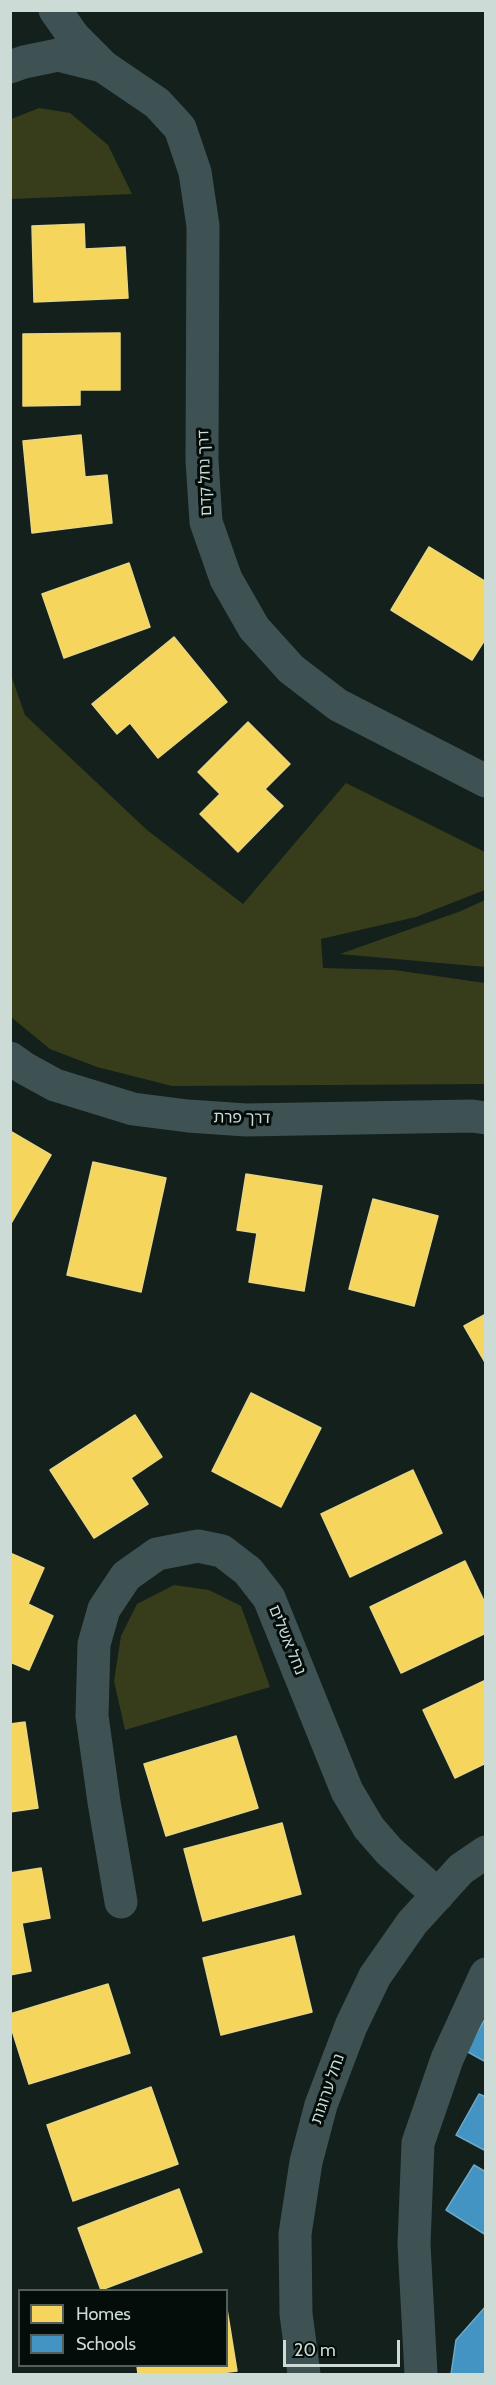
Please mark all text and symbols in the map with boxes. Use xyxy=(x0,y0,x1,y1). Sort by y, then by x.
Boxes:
street label: דרך נחל קדם xyxy=(194,429,216,517)
street label: דרך פרת xyxy=(213,1108,271,1128)
street label: נחל אשלים xyxy=(264,1602,310,1678)
street label: נחל ערוגות xyxy=(307,2051,349,2127)
legend xyxy=(18,2289,228,2367)
text: Homes xyxy=(76,2303,131,2325)
scale bar xyxy=(286,2328,403,2366)
text: Schools xyxy=(76,2333,136,2355)
text: 20 m xyxy=(294,2339,336,2361)

